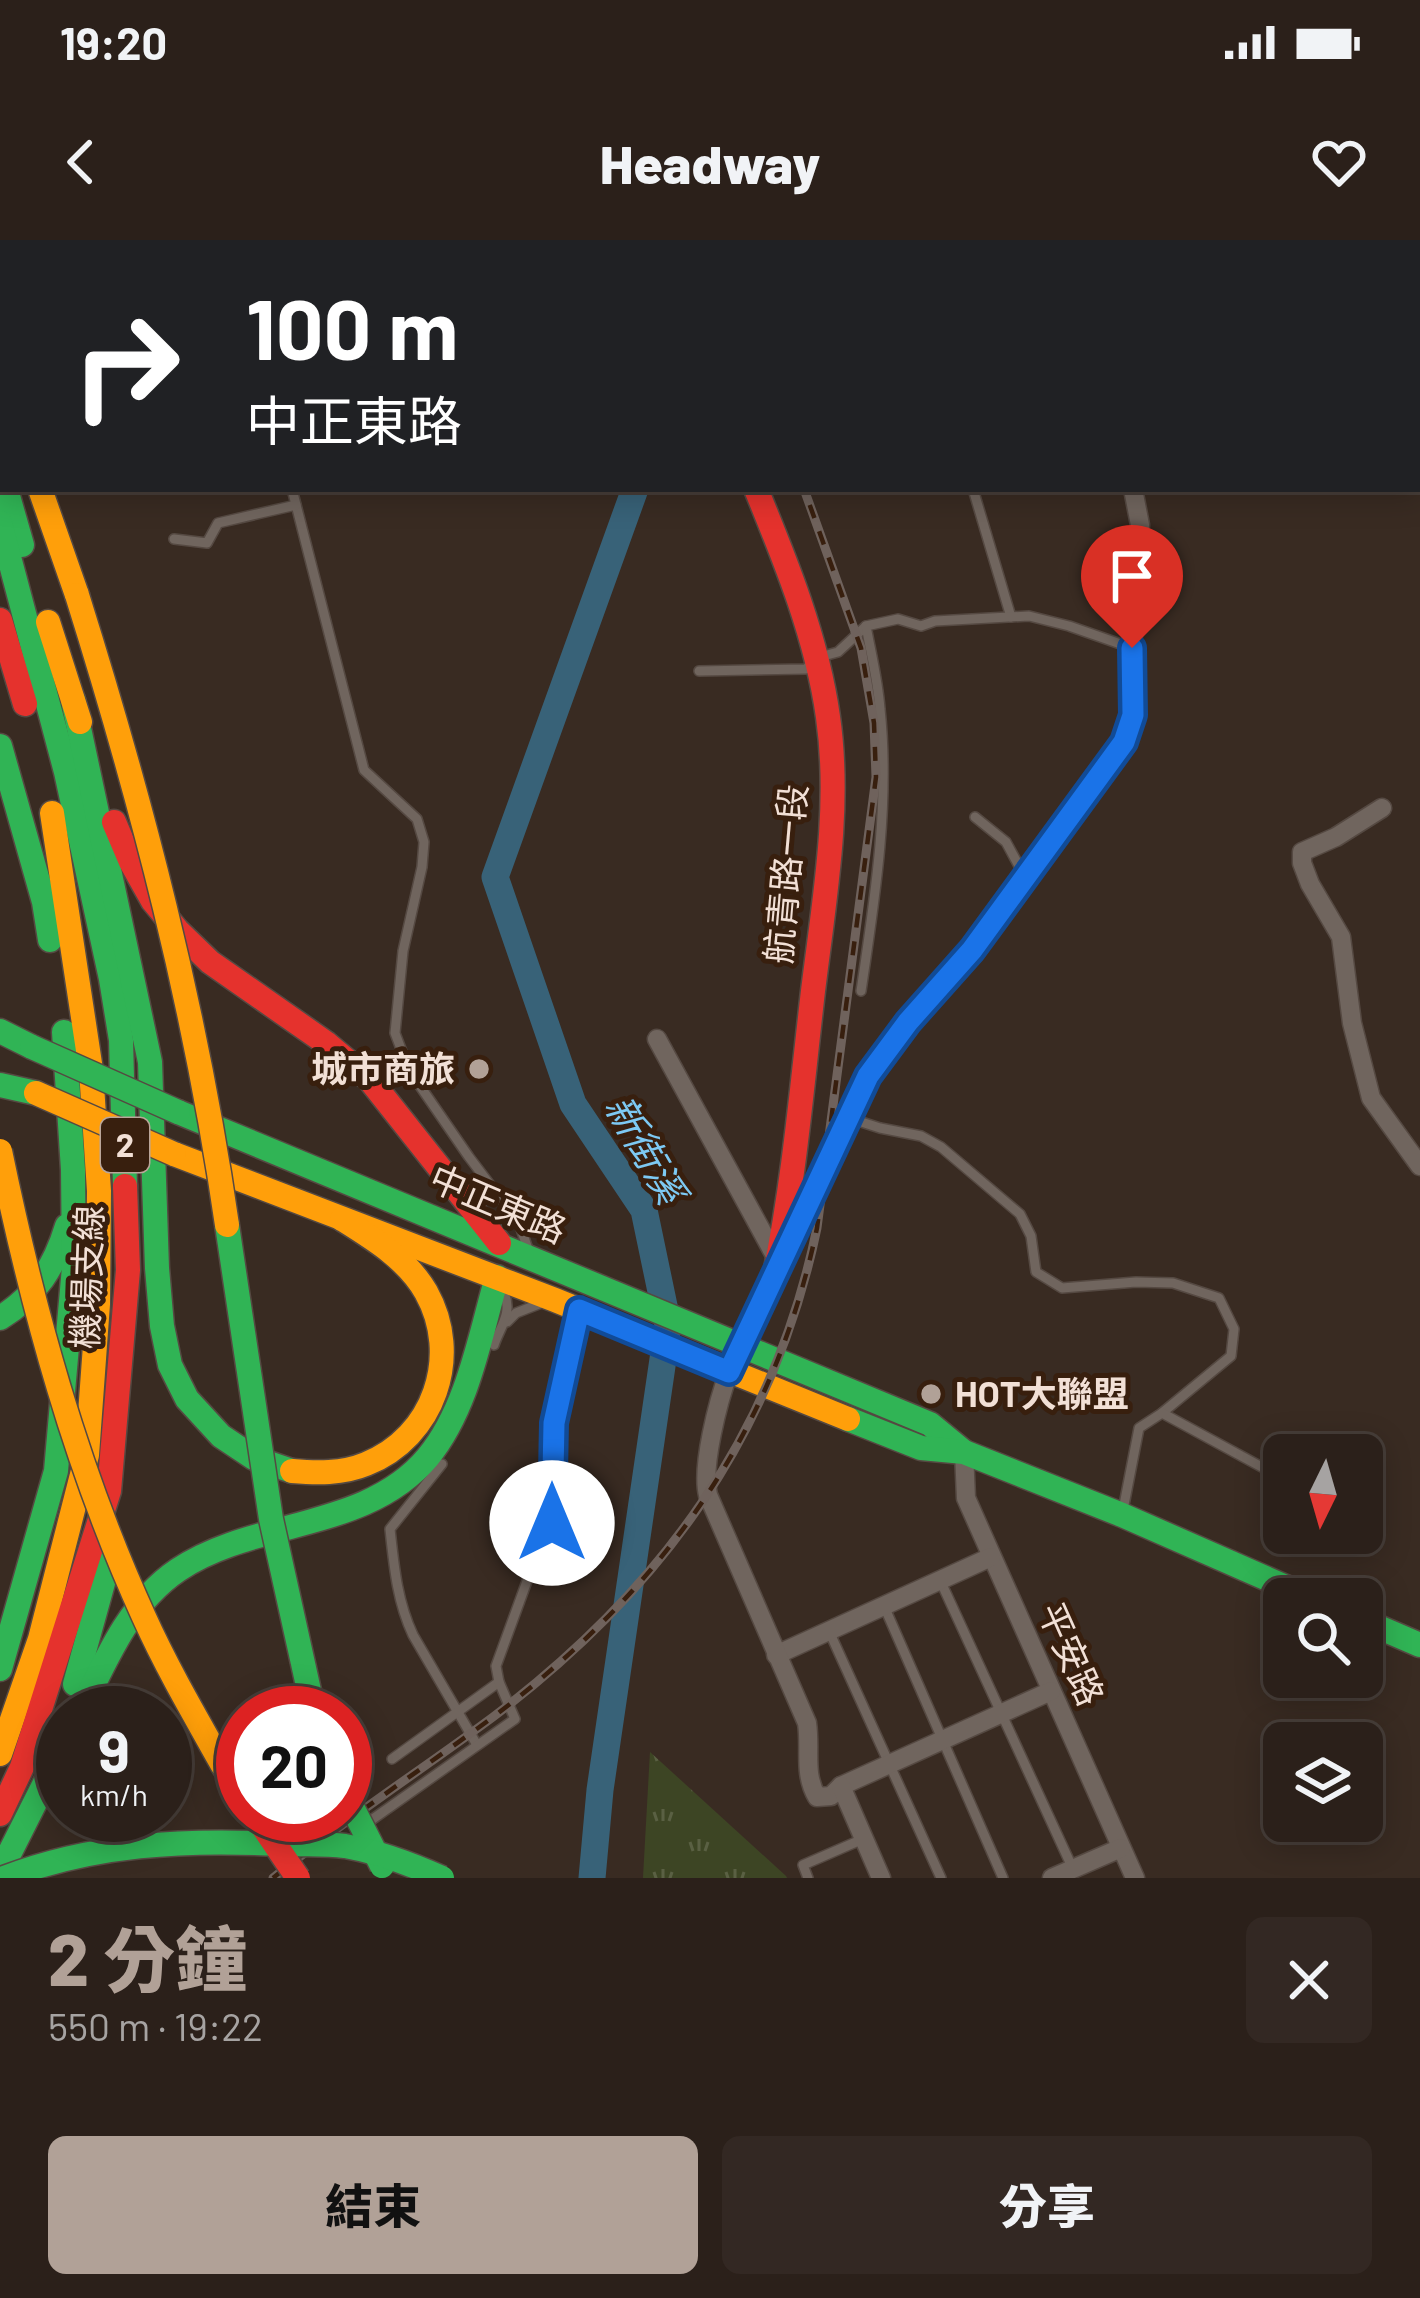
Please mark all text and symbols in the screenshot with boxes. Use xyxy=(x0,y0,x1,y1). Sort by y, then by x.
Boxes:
text: 19:20 xyxy=(60,15,167,69)
icon: back xyxy=(48,129,114,195)
icon: heart xyxy=(1306,129,1372,195)
text: Headway xyxy=(600,130,820,195)
text: 100 m xyxy=(246,276,458,377)
icon: right xyxy=(48,288,204,444)
text: 中正東路 xyxy=(246,387,462,452)
pin xyxy=(1081,525,1183,648)
icon: arrive xyxy=(1099,543,1165,609)
street label: 航青路一段 xyxy=(755,782,814,965)
place label: 城市商旅 xyxy=(311,1046,455,1089)
marker: 城市商旅 xyxy=(466,1056,492,1082)
water label: 新街溪 xyxy=(597,1086,698,1215)
road number: 2 xyxy=(101,1118,149,1172)
street label: 中正東路 xyxy=(424,1155,573,1251)
street label: 機場支線 xyxy=(62,1204,110,1350)
place label: HOT大聯盟 xyxy=(955,1371,1129,1414)
marker: HOT大聯盟 xyxy=(918,1381,944,1407)
north arrow xyxy=(1263,1434,1383,1554)
map controls xyxy=(1263,1434,1383,1842)
position arrow xyxy=(489,1460,615,1586)
button: search xyxy=(1263,1578,1383,1698)
street label: 平安路 xyxy=(1031,1595,1114,1711)
speed limit sign: 20 xyxy=(216,1686,372,1842)
text: 9 xyxy=(98,1713,130,1785)
button: layers xyxy=(1263,1722,1383,1842)
text: km/h xyxy=(80,1776,148,1812)
text: 2 分鐘 xyxy=(48,1914,247,2000)
button: close xyxy=(1246,1917,1372,2043)
text: 550 m · 19:22 xyxy=(48,2002,263,2049)
button: 結束 xyxy=(48,2136,698,2274)
button: 分享 xyxy=(722,2136,1372,2274)

